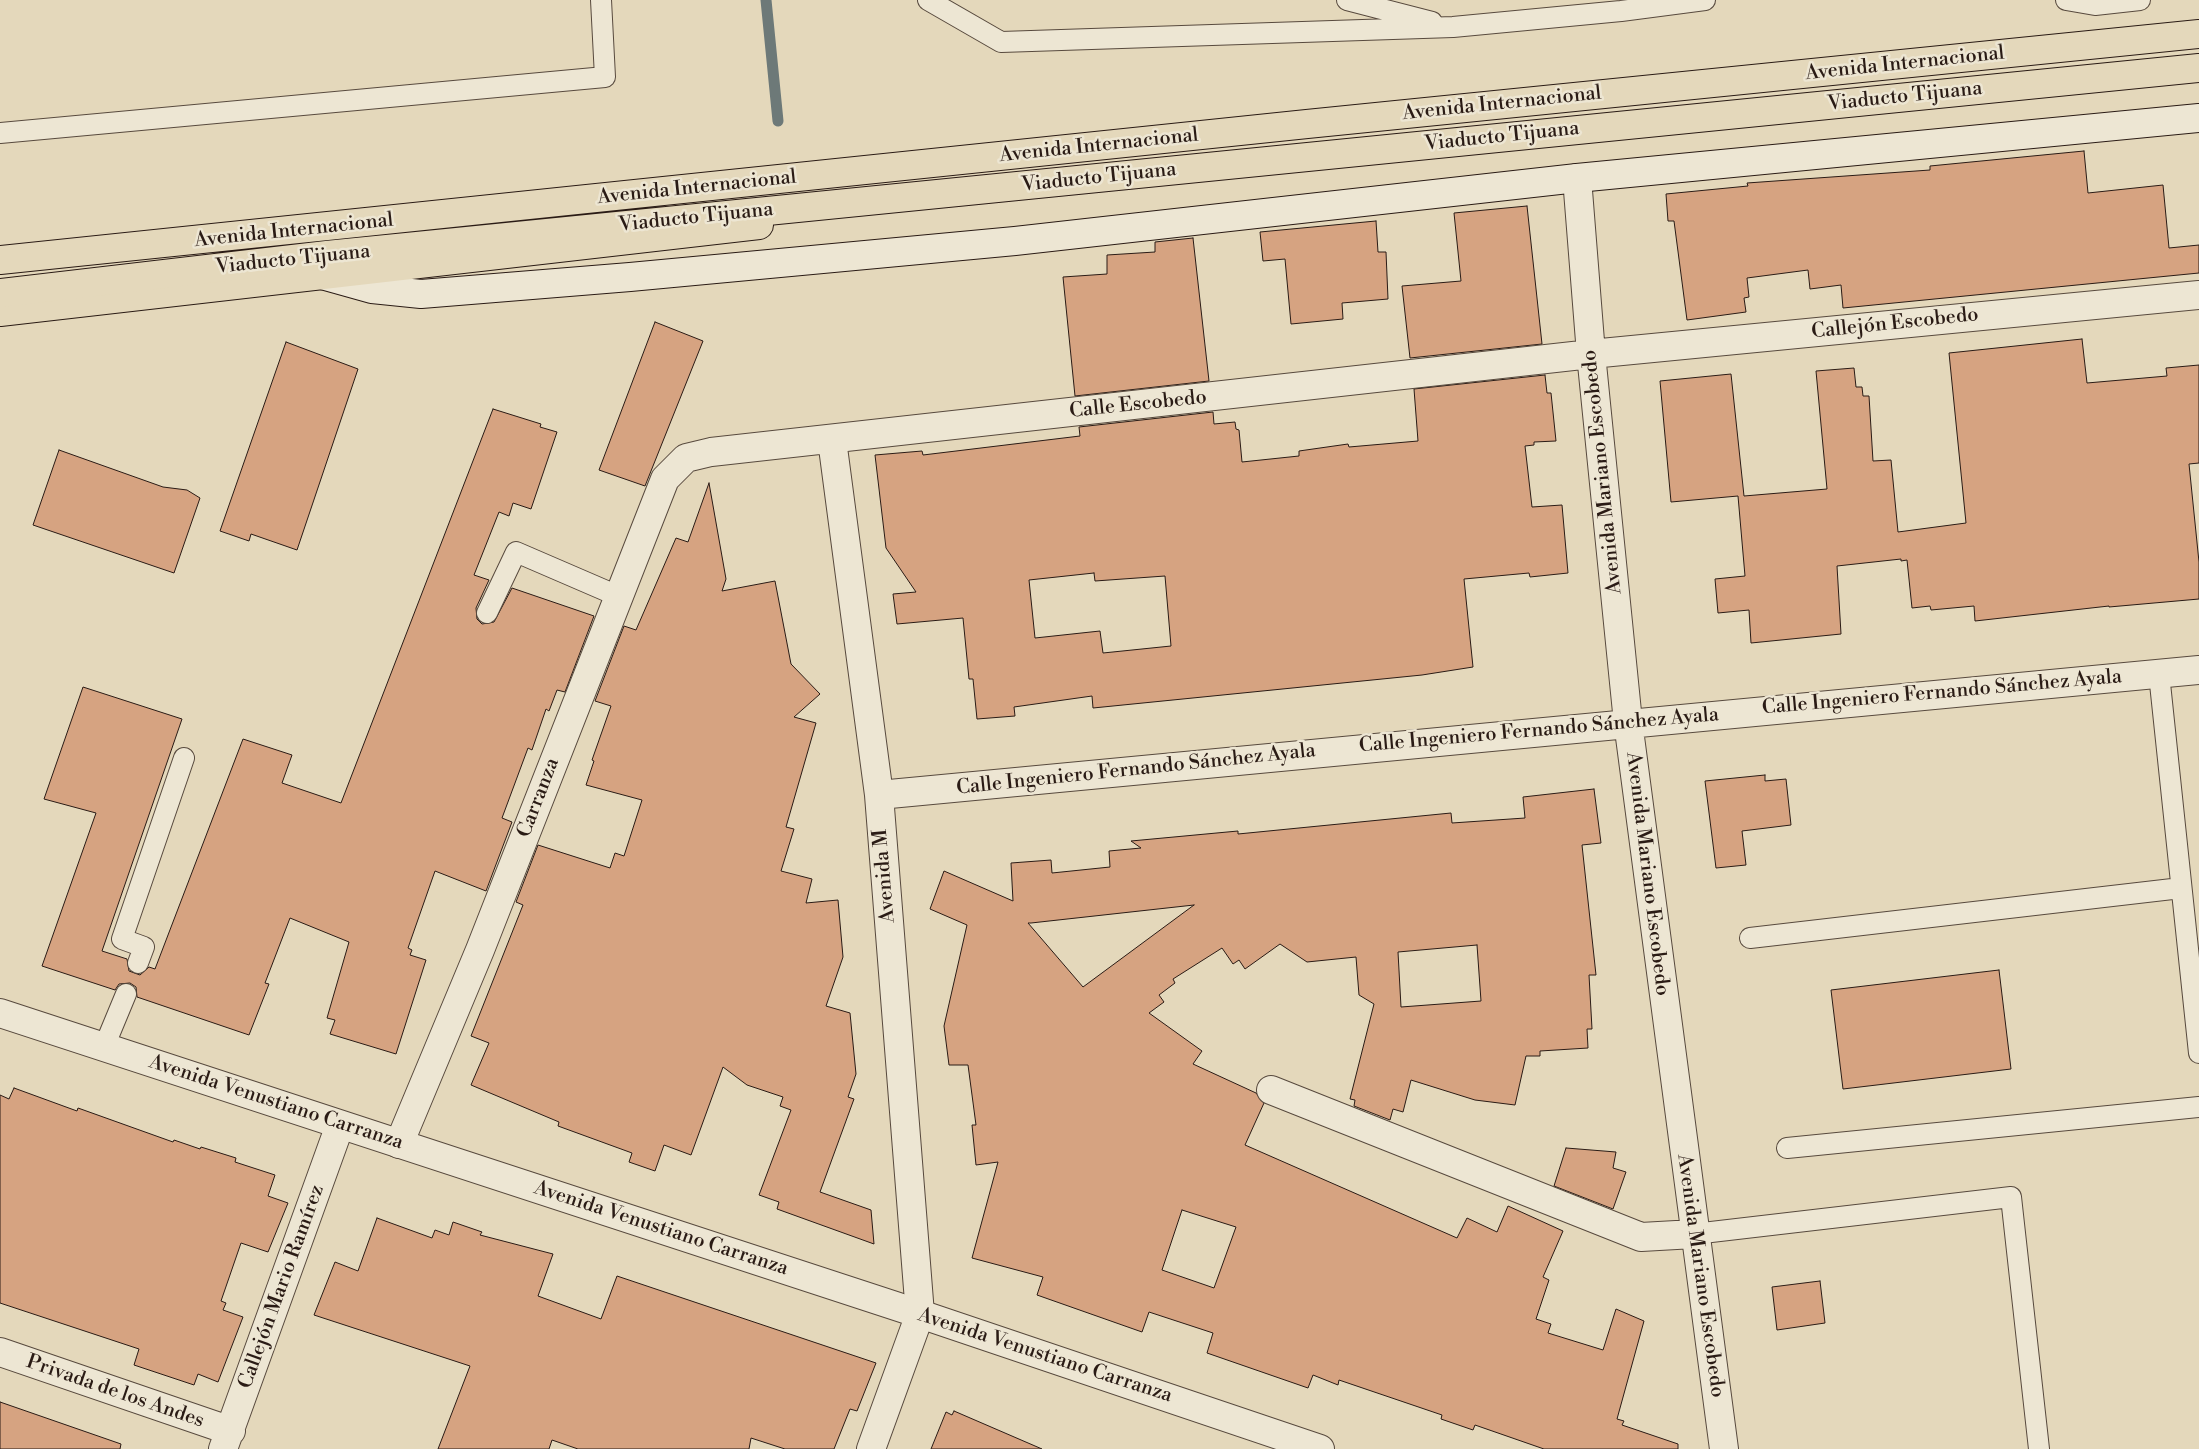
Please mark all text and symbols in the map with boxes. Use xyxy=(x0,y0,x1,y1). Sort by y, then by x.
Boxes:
street label: Avenida Internacional xyxy=(1804,42,2006,86)
street label: Viaducto Tijuana xyxy=(1827,77,1983,117)
street label: Avenida Internacional xyxy=(1401,82,1603,126)
street label: Viaducto Tijuana xyxy=(1424,117,1580,157)
street label: Avenida Internacional xyxy=(998,124,1200,168)
street label: Viaducto Tijuana xyxy=(1021,158,1177,198)
street label: Avenida Internacional xyxy=(596,166,798,210)
street label: Viaducto Tijuana xyxy=(618,198,774,238)
street label: Avenida Internacional xyxy=(193,209,395,253)
street label: Viaducto Tijuana xyxy=(215,240,371,280)
street label: Callejón Escobedo xyxy=(1810,303,1980,345)
street label: Avenida Mariano Escobedo xyxy=(1578,349,1628,595)
street label: Calle Escobedo xyxy=(1068,386,1208,424)
street label: Calle Ingeniero Fernando Sánchez Ayala xyxy=(1761,665,2123,721)
street label: Calle Ingeniero Fernando Sánchez Ayala xyxy=(1358,703,1720,759)
street label: Calle Ingeniero Fernando Sánchez Ayala xyxy=(955,739,1317,801)
street label: Avenida Mariano Escobedo xyxy=(1620,751,1674,997)
street label: Carranza xyxy=(513,755,565,841)
street label: Avenida M xyxy=(869,828,901,924)
street label: Avenida Venustiano Carranza xyxy=(146,1051,406,1155)
street label: Avenida Mariano Escobedo xyxy=(1671,1153,1729,1399)
street label: Avenida Venustiano Carranza xyxy=(531,1177,791,1281)
street label: Callejón Mario Ramírez xyxy=(234,1182,330,1392)
street label: Avenida Venustiano Carranza xyxy=(915,1304,1175,1408)
street label: Privada de los Andes xyxy=(23,1350,207,1434)

